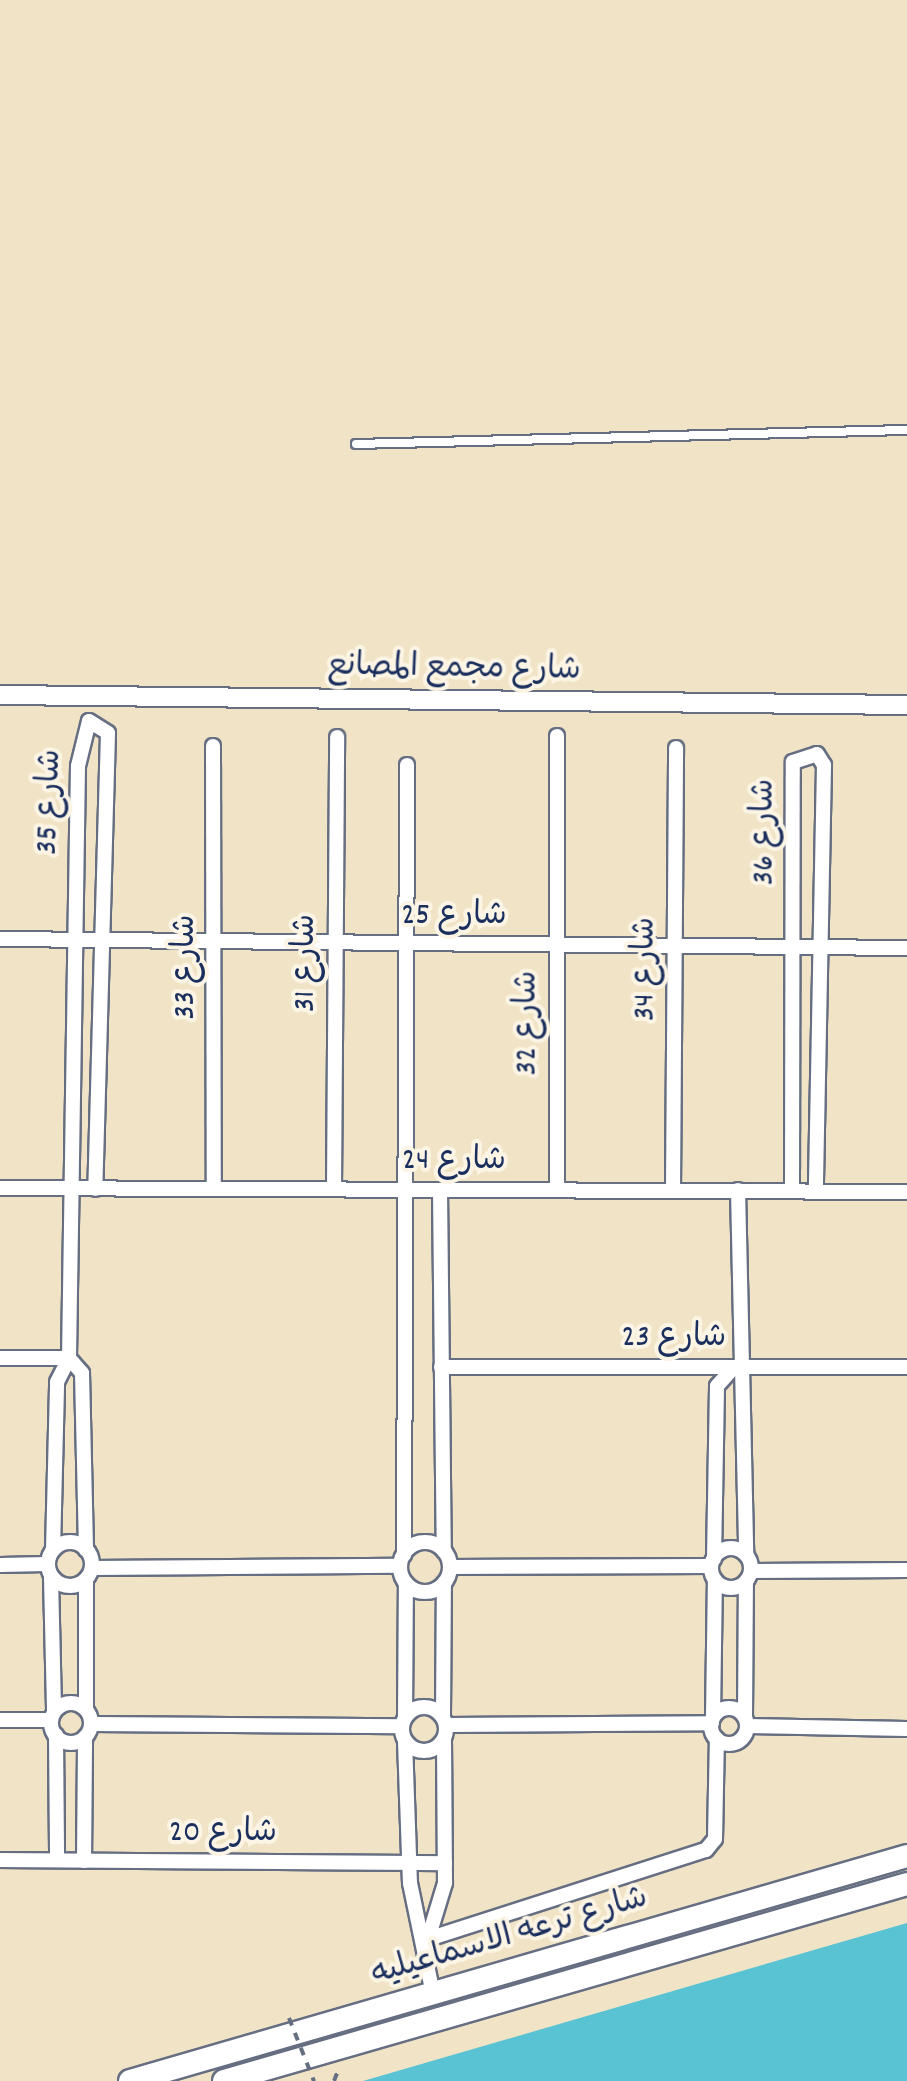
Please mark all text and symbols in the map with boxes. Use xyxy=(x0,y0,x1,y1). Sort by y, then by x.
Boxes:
street label: شارع مجمع المصانع xyxy=(327,649,581,691)
street label: شارع 35 xyxy=(30,749,72,855)
street label: شارع 36 xyxy=(747,779,785,885)
street label: شارع 25 xyxy=(401,898,507,936)
street label: شارع 31 xyxy=(288,914,326,1012)
street label: شارع 33 xyxy=(168,915,206,1019)
street label: شارع 34 xyxy=(628,917,666,1021)
street label: شارع 32 xyxy=(510,971,548,1075)
street label: شارع 24 xyxy=(402,1143,506,1181)
street label: شارع 23 xyxy=(622,1320,726,1358)
street label: شارع 20 xyxy=(169,1815,277,1853)
street label: شارع ترعه الاسماعيليه xyxy=(368,1880,652,1996)

